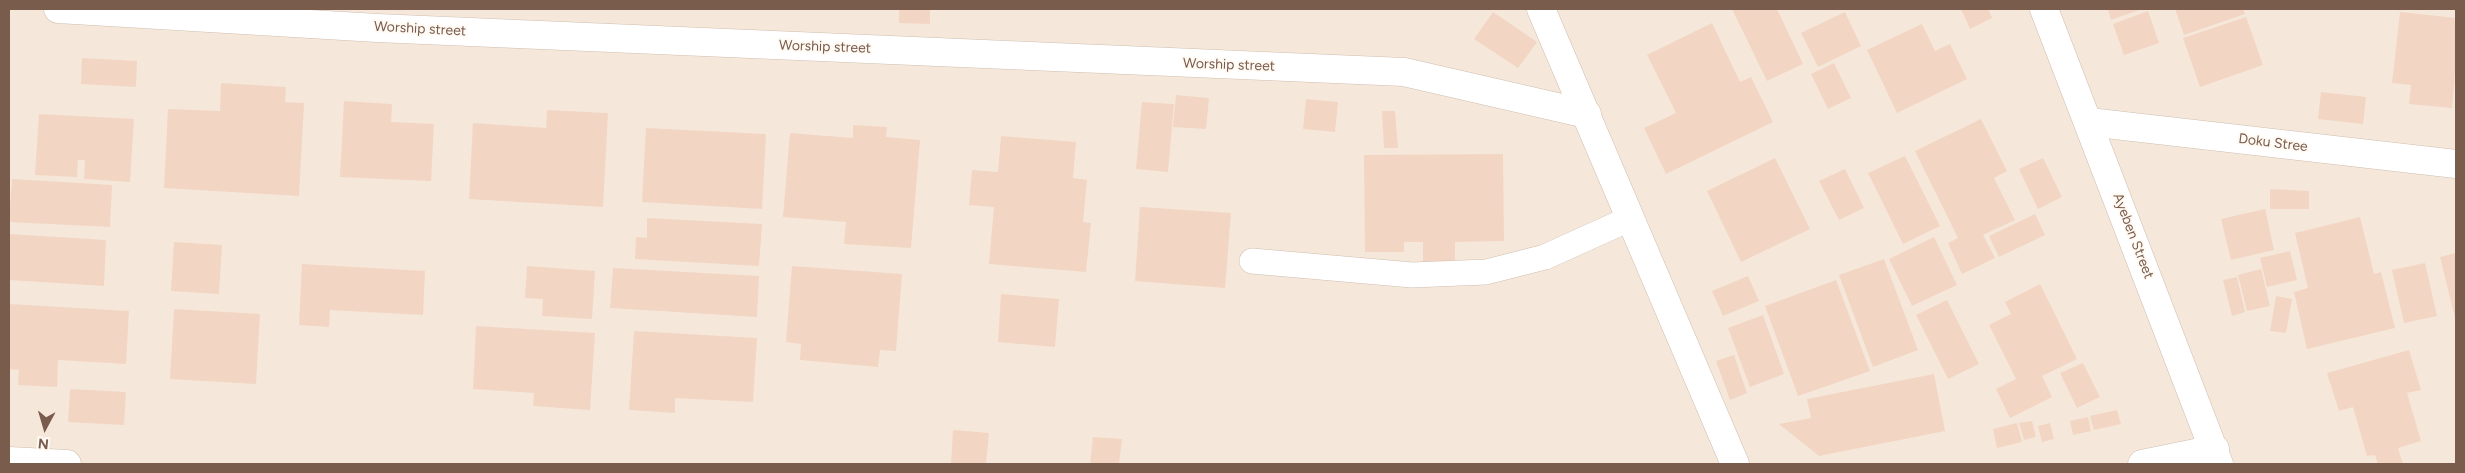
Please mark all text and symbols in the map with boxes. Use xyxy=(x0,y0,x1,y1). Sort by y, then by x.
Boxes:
street label: Worship street xyxy=(374,18,466,40)
street label: Worship street xyxy=(779,37,871,57)
street label: Worship street xyxy=(1183,55,1275,75)
street label: Doku Stree xyxy=(2237,130,2309,156)
street label: Ayeben Street xyxy=(2109,191,2157,281)
north arrow xyxy=(20,403,70,453)
text: N xyxy=(37,434,50,452)

